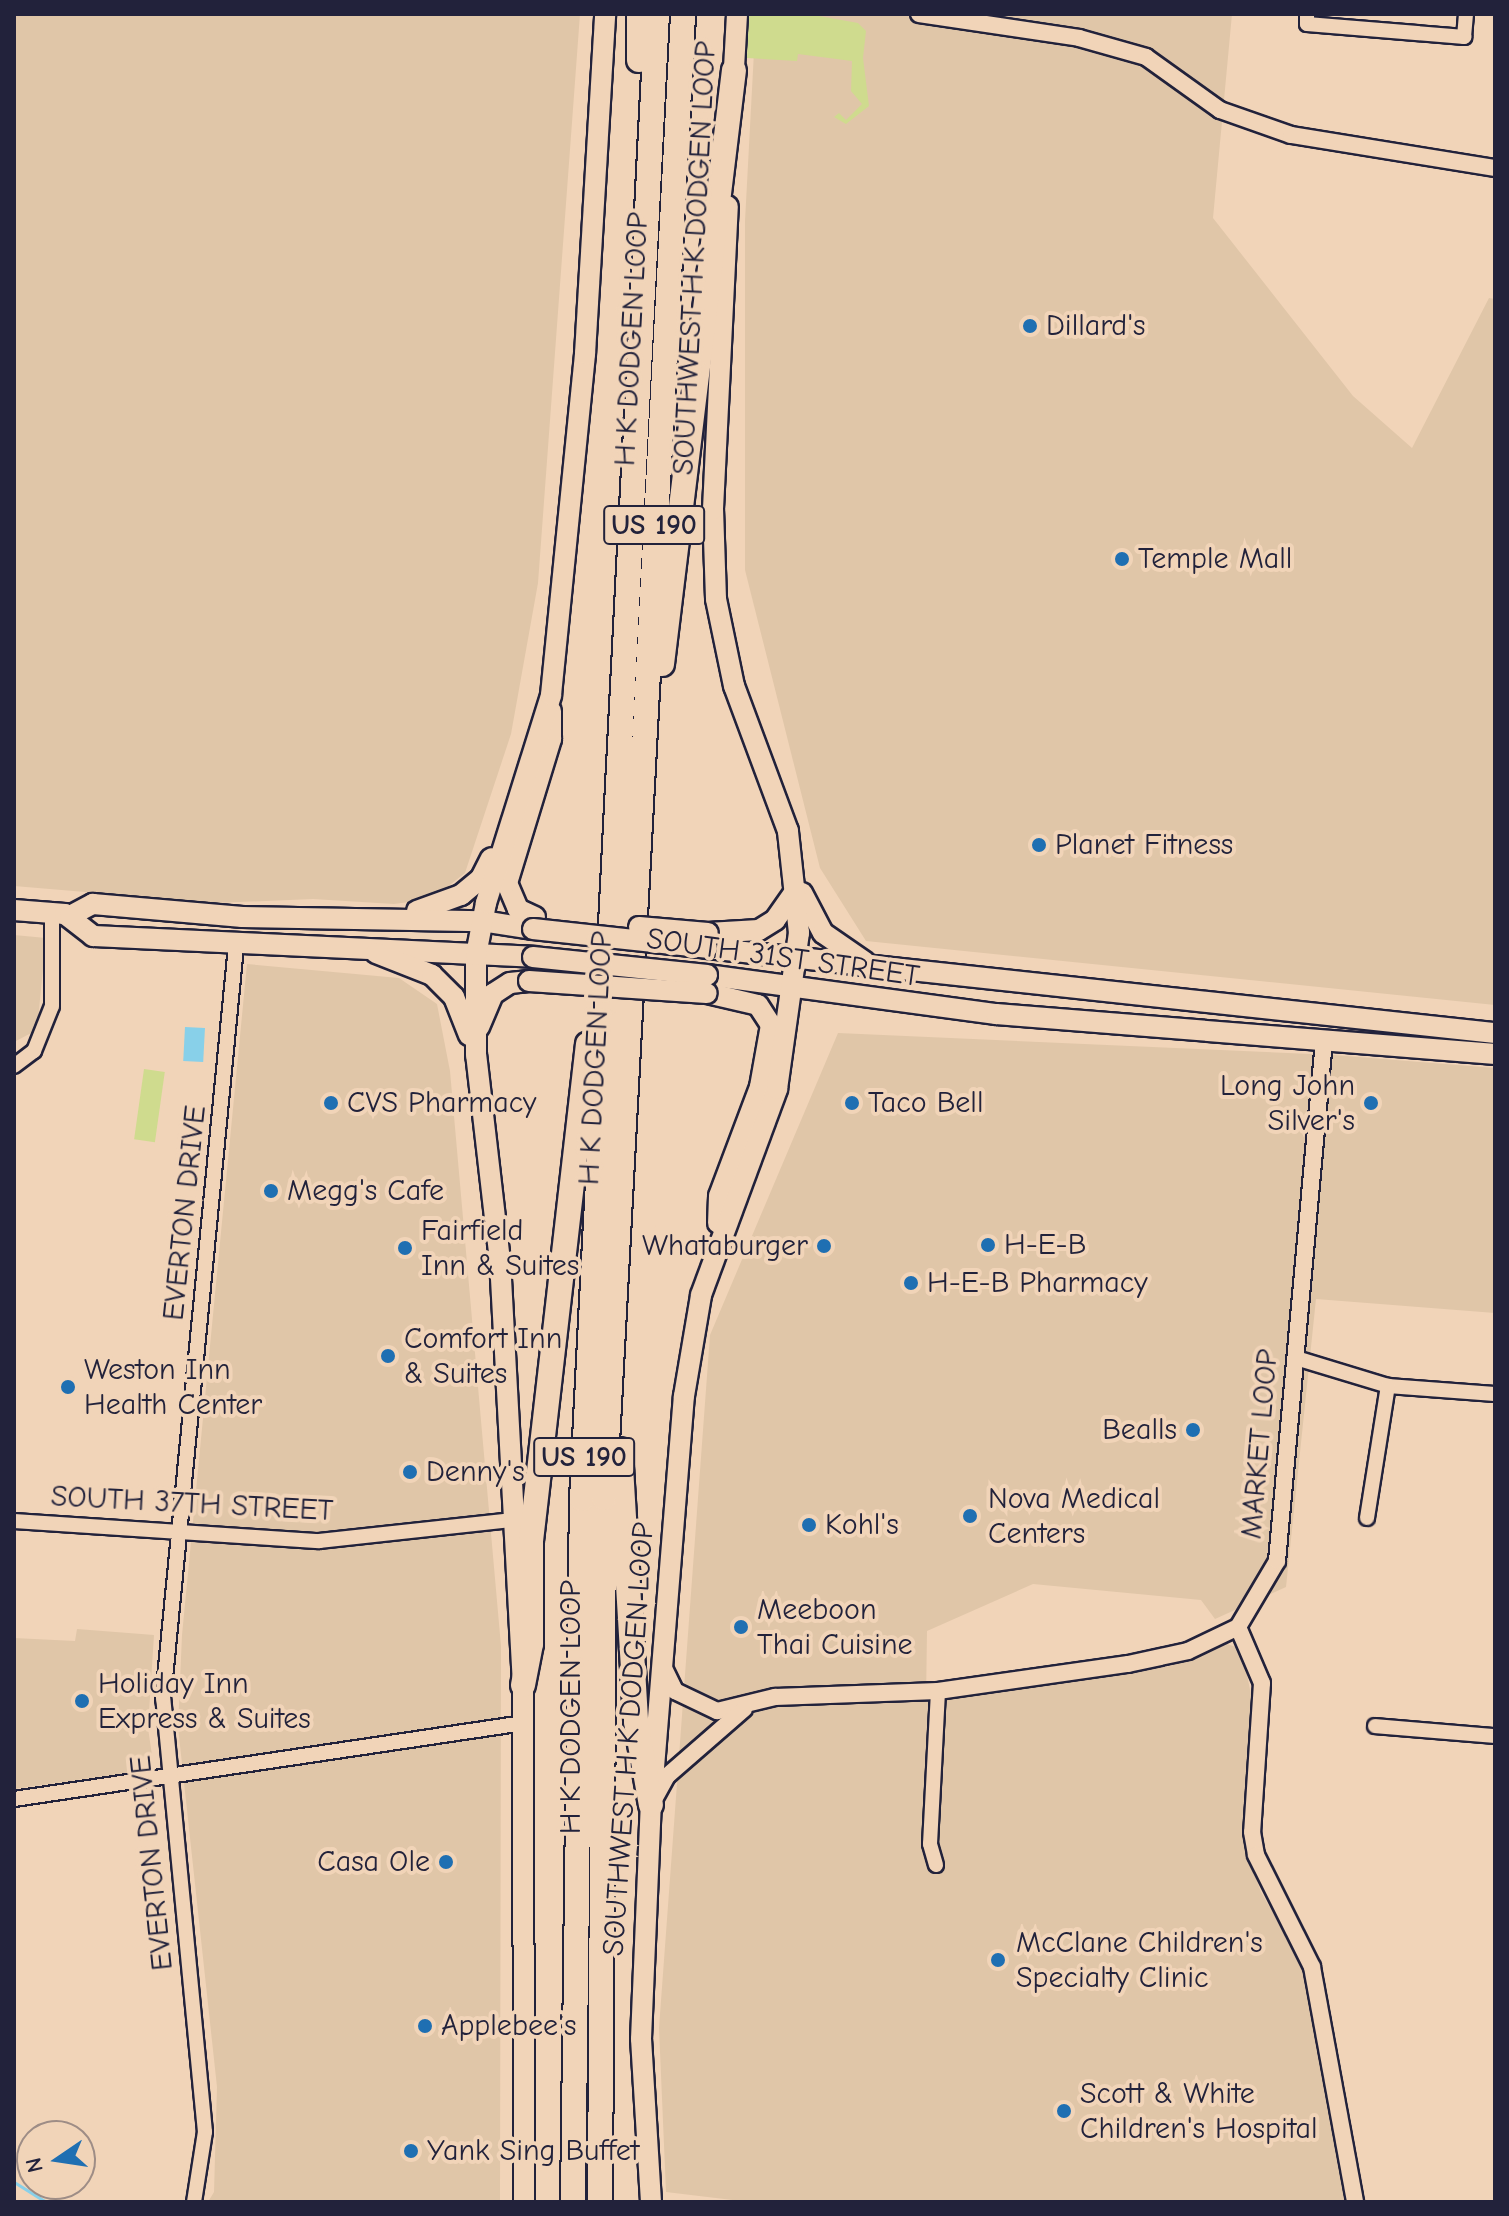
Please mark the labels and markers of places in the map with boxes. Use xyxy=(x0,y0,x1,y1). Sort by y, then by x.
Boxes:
place label: Dillard's xyxy=(1046,308,1146,344)
marker: Dillard's xyxy=(1021,317,1039,335)
place label: Temple Mall xyxy=(1138,541,1292,577)
marker: Temple Mall xyxy=(1113,550,1131,568)
place label: Planet Fitness xyxy=(1055,827,1233,863)
marker: Planet Fitness xyxy=(1030,836,1048,854)
place label: Long John Silver's xyxy=(1220,1068,1355,1138)
place label: CVS Pharmacy xyxy=(347,1085,537,1121)
place label: Taco Bell xyxy=(868,1085,983,1121)
marker: CVS Pharmacy xyxy=(322,1094,340,1112)
marker: Taco Bell xyxy=(843,1094,861,1112)
marker: Long John Silver's xyxy=(1362,1094,1380,1112)
place label: Megg's Cafe xyxy=(287,1173,444,1209)
marker: Megg's Cafe xyxy=(262,1182,280,1200)
place label: Fairfield Inn & Suites xyxy=(421,1213,579,1284)
place label: H-E-B xyxy=(1004,1227,1086,1263)
place label: Whataburger xyxy=(642,1228,808,1264)
marker: H-E-B xyxy=(979,1236,997,1254)
marker: Whataburger xyxy=(815,1237,833,1255)
marker: Fairfield Inn & Suites xyxy=(396,1239,414,1257)
place label: H-E-B Pharmacy xyxy=(927,1265,1148,1301)
marker: H-E-B Pharmacy xyxy=(902,1274,920,1292)
place label: Comfort Inn & Suites xyxy=(404,1321,562,1392)
marker: Comfort Inn & Suites xyxy=(379,1347,397,1365)
place label: Weston Inn Health Center xyxy=(84,1352,262,1422)
marker: Weston Inn Health Center xyxy=(59,1378,77,1396)
place label: Bealls xyxy=(1102,1412,1177,1448)
marker: Bealls xyxy=(1184,1421,1202,1439)
place label: Denny's xyxy=(426,1454,525,1490)
marker: Denny's xyxy=(401,1463,419,1481)
place label: Nova Medical Centers xyxy=(988,1481,1160,1552)
marker: Nova Medical Centers xyxy=(959,1505,981,1527)
place label: Kohl's xyxy=(825,1507,899,1543)
marker: Kohl's xyxy=(800,1516,818,1534)
place label: Meeboon Thai Cuisine xyxy=(757,1592,913,1662)
marker: Meeboon Thai Cuisine xyxy=(732,1618,750,1636)
place label: Holiday Inn Express & Suites xyxy=(98,1666,311,1736)
marker: Holiday Inn Express & Suites xyxy=(73,1692,91,1710)
place label: Casa Ole xyxy=(317,1844,430,1880)
marker: Casa Ole xyxy=(437,1853,455,1871)
place label: McClane Children's Specialty Clinic xyxy=(1016,1925,1263,1996)
marker: McClane Children's Specialty Clinic xyxy=(987,1949,1009,1971)
place label: Applebee's xyxy=(441,2008,576,2044)
marker: Applebee's xyxy=(416,2017,434,2035)
place label: Scott & White Children's Hospital xyxy=(1080,2076,1317,2146)
marker: Scott & White Children's Hospital xyxy=(1055,2102,1073,2120)
place label: Yank Sing Buffet xyxy=(427,2133,639,2169)
marker: Yank Sing Buffet xyxy=(402,2142,420,2160)

